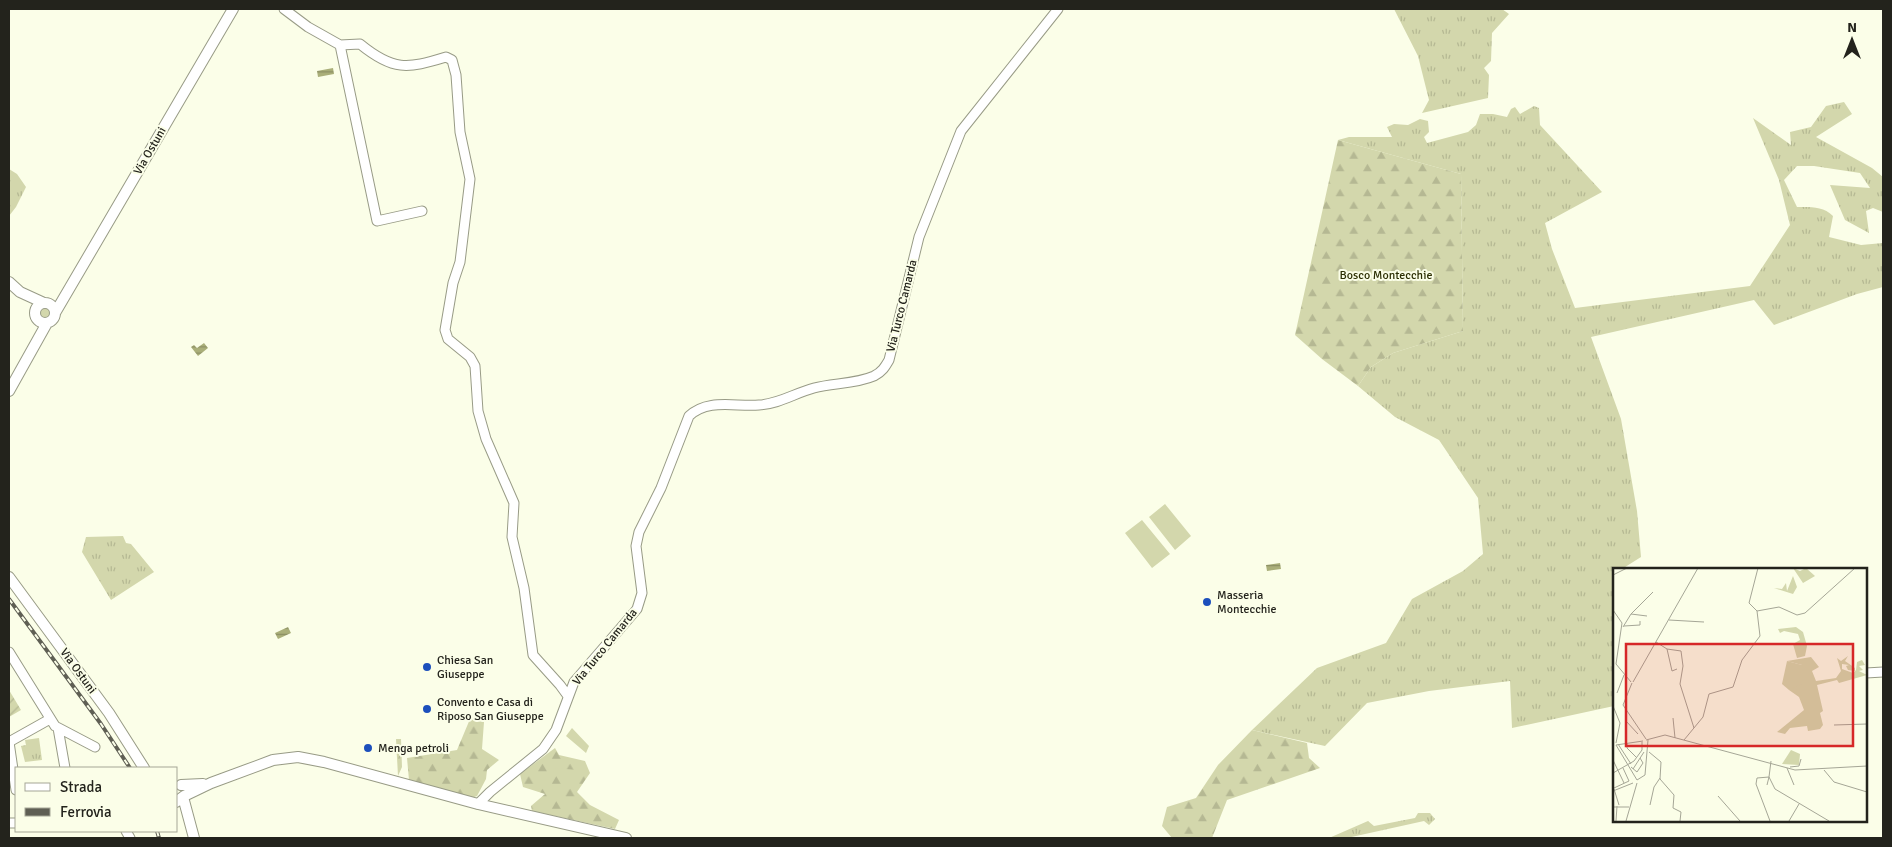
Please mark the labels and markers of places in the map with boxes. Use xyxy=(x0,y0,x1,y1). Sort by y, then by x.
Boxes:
place label: Masseria Montecchie xyxy=(1217,588,1277,617)
marker: Masseria Montecchie xyxy=(1201,596,1213,608)
place label: Chiesa San Giuseppe xyxy=(437,653,493,682)
marker: Chiesa San Giuseppe xyxy=(421,661,433,673)
place label: Convento e Casa di Riposo San Giuseppe xyxy=(437,695,544,724)
marker: Convento e Casa di Riposo San Giuseppe xyxy=(421,703,433,715)
place label: Menga petroli xyxy=(378,741,449,756)
marker: Menga petroli xyxy=(362,742,374,754)

